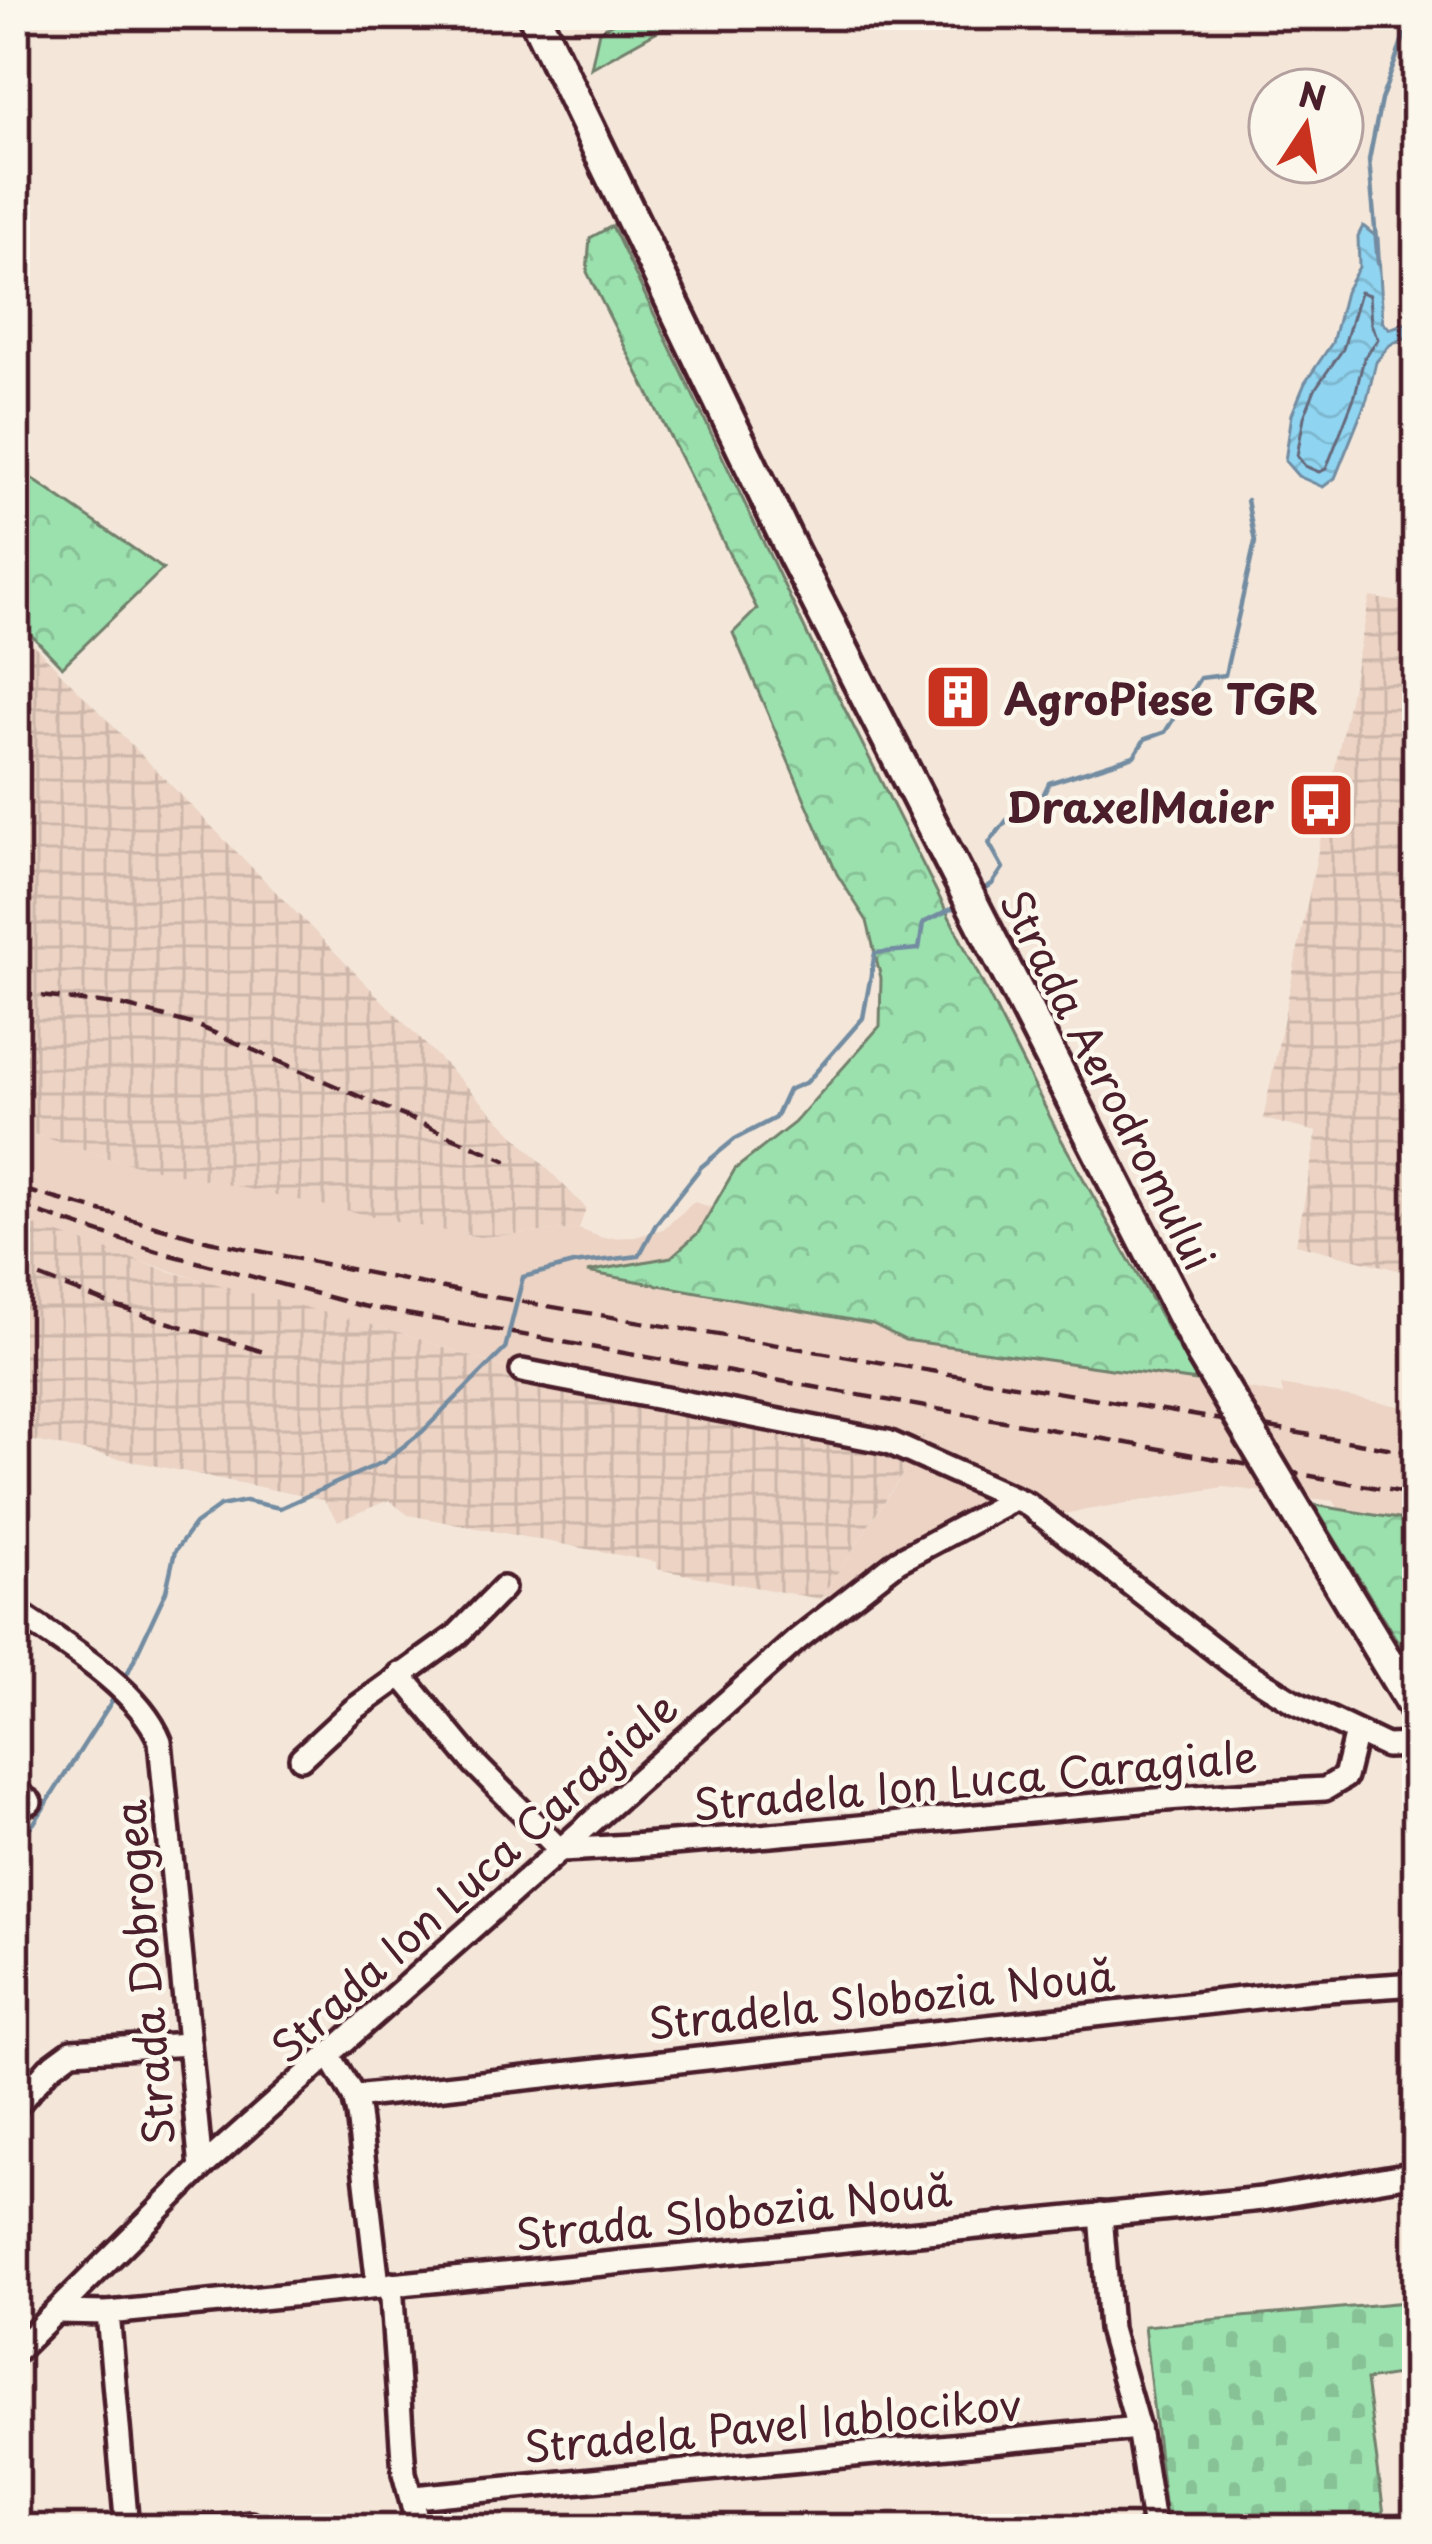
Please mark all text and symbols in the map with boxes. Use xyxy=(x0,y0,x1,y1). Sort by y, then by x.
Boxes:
north arrow xyxy=(1246,66,1366,186)
text: N xyxy=(1295,68,1331,122)
building icon: AgroPiese TGR xyxy=(923,662,993,732)
place label: AgroPiese TGR xyxy=(1004,666,1318,729)
bus stop icon: DraxelMaier xyxy=(1286,770,1356,840)
place label: DraxelMaier xyxy=(1006,774,1274,837)
street label: Strada Aerodromului xyxy=(986,878,1232,1280)
street label: Strada Ion Luca Caragiale xyxy=(255,1676,691,2076)
street label: Stradela Ion Luca Caragiale xyxy=(690,1723,1260,1835)
street label: Strada Dobrogea xyxy=(97,1798,189,2148)
street label: Stradela Slobozia Nouă xyxy=(644,1942,1118,2054)
street label: Strada Slobozia Nouă xyxy=(512,2157,954,2265)
street label: Stradela Pavel Iablocikov xyxy=(521,2371,1023,2477)

